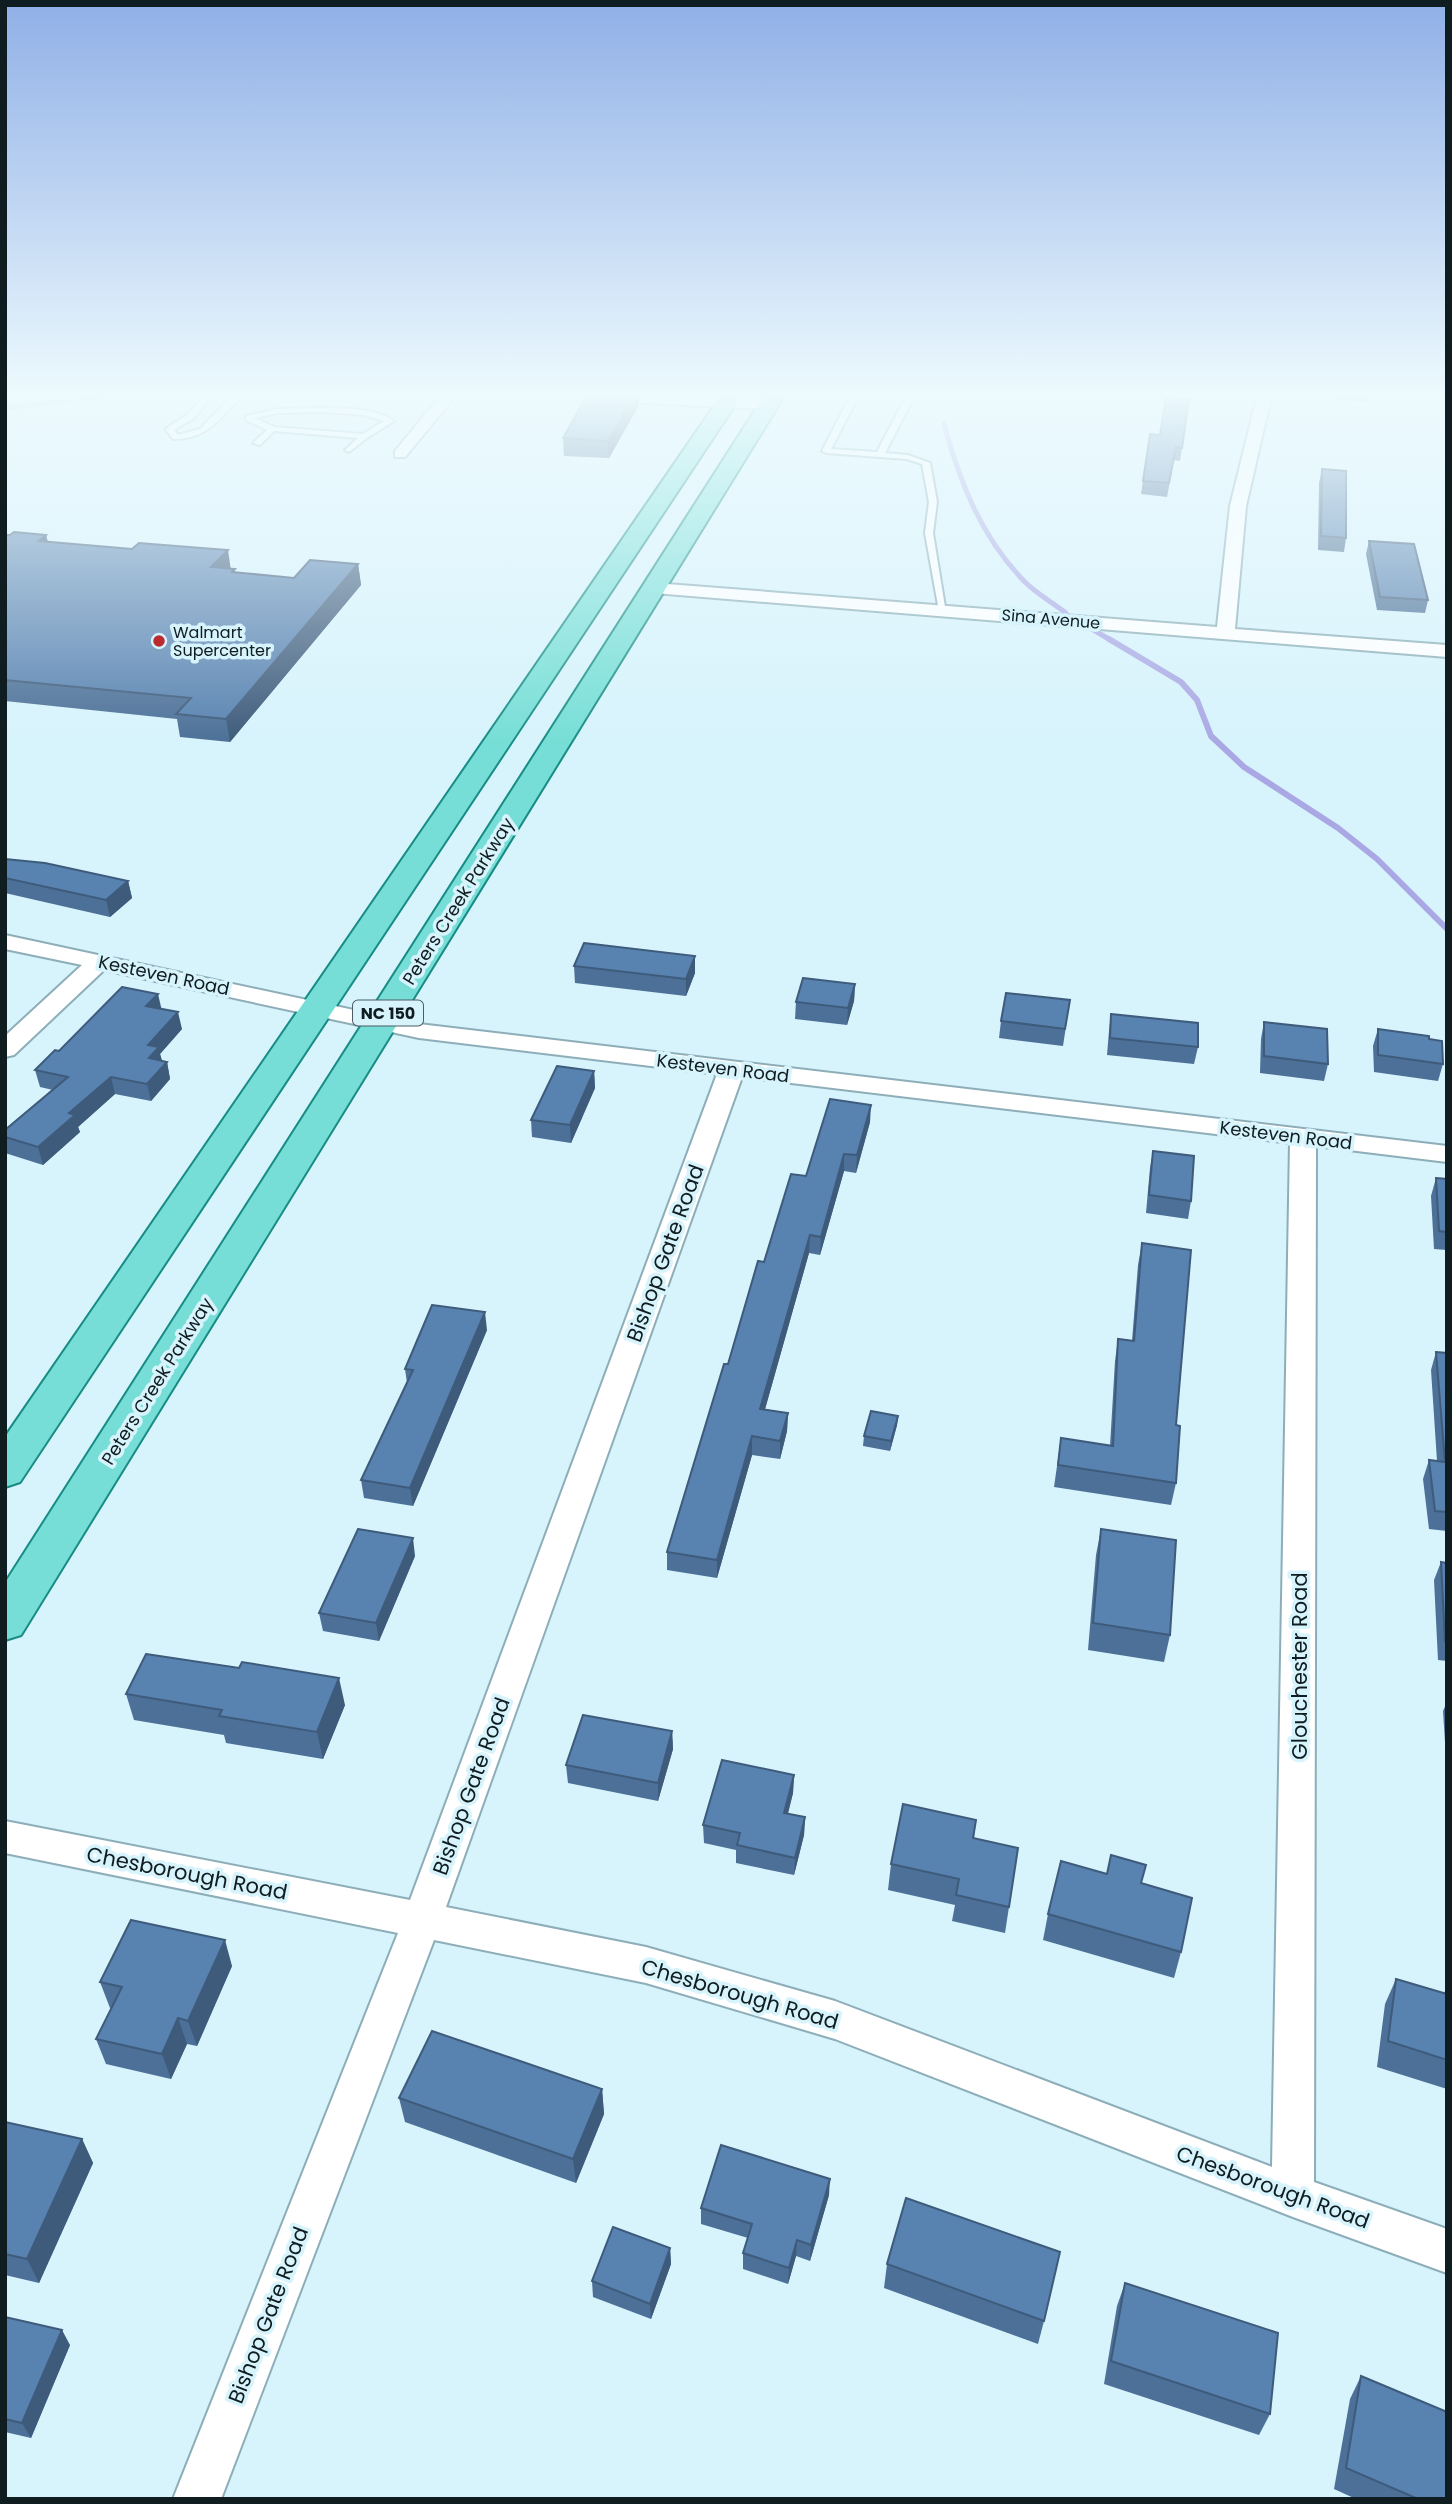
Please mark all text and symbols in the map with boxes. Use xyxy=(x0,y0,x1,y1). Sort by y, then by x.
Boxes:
street label: Sina Avenue xyxy=(1001,603,1101,635)
place label: Walmart Supercenter xyxy=(173,621,271,662)
marker: Walmart Supercenter xyxy=(151,633,167,649)
street label: Peters Creek Parkway xyxy=(396,813,520,989)
street label: Kesteven Road xyxy=(96,949,232,1001)
road number: NC 150 xyxy=(353,1001,423,1026)
street label: Kesteven Road xyxy=(655,1047,791,1089)
street label: Kesteven Road xyxy=(1218,1114,1354,1156)
street label: Bishop Gate Road xyxy=(619,1160,711,1346)
street label: Peters Creek Parkway xyxy=(95,1293,219,1469)
street label: Glouchester Road xyxy=(1285,1572,1314,1760)
street label: Bishop Gate Road xyxy=(425,1693,517,1879)
street label: Chesborough Road xyxy=(84,1839,290,1907)
street label: Chesborough Road xyxy=(638,1952,842,2036)
street label: Chesborough Road xyxy=(1172,2139,1374,2235)
street label: Bishop Gate Road xyxy=(221,2222,315,2408)

